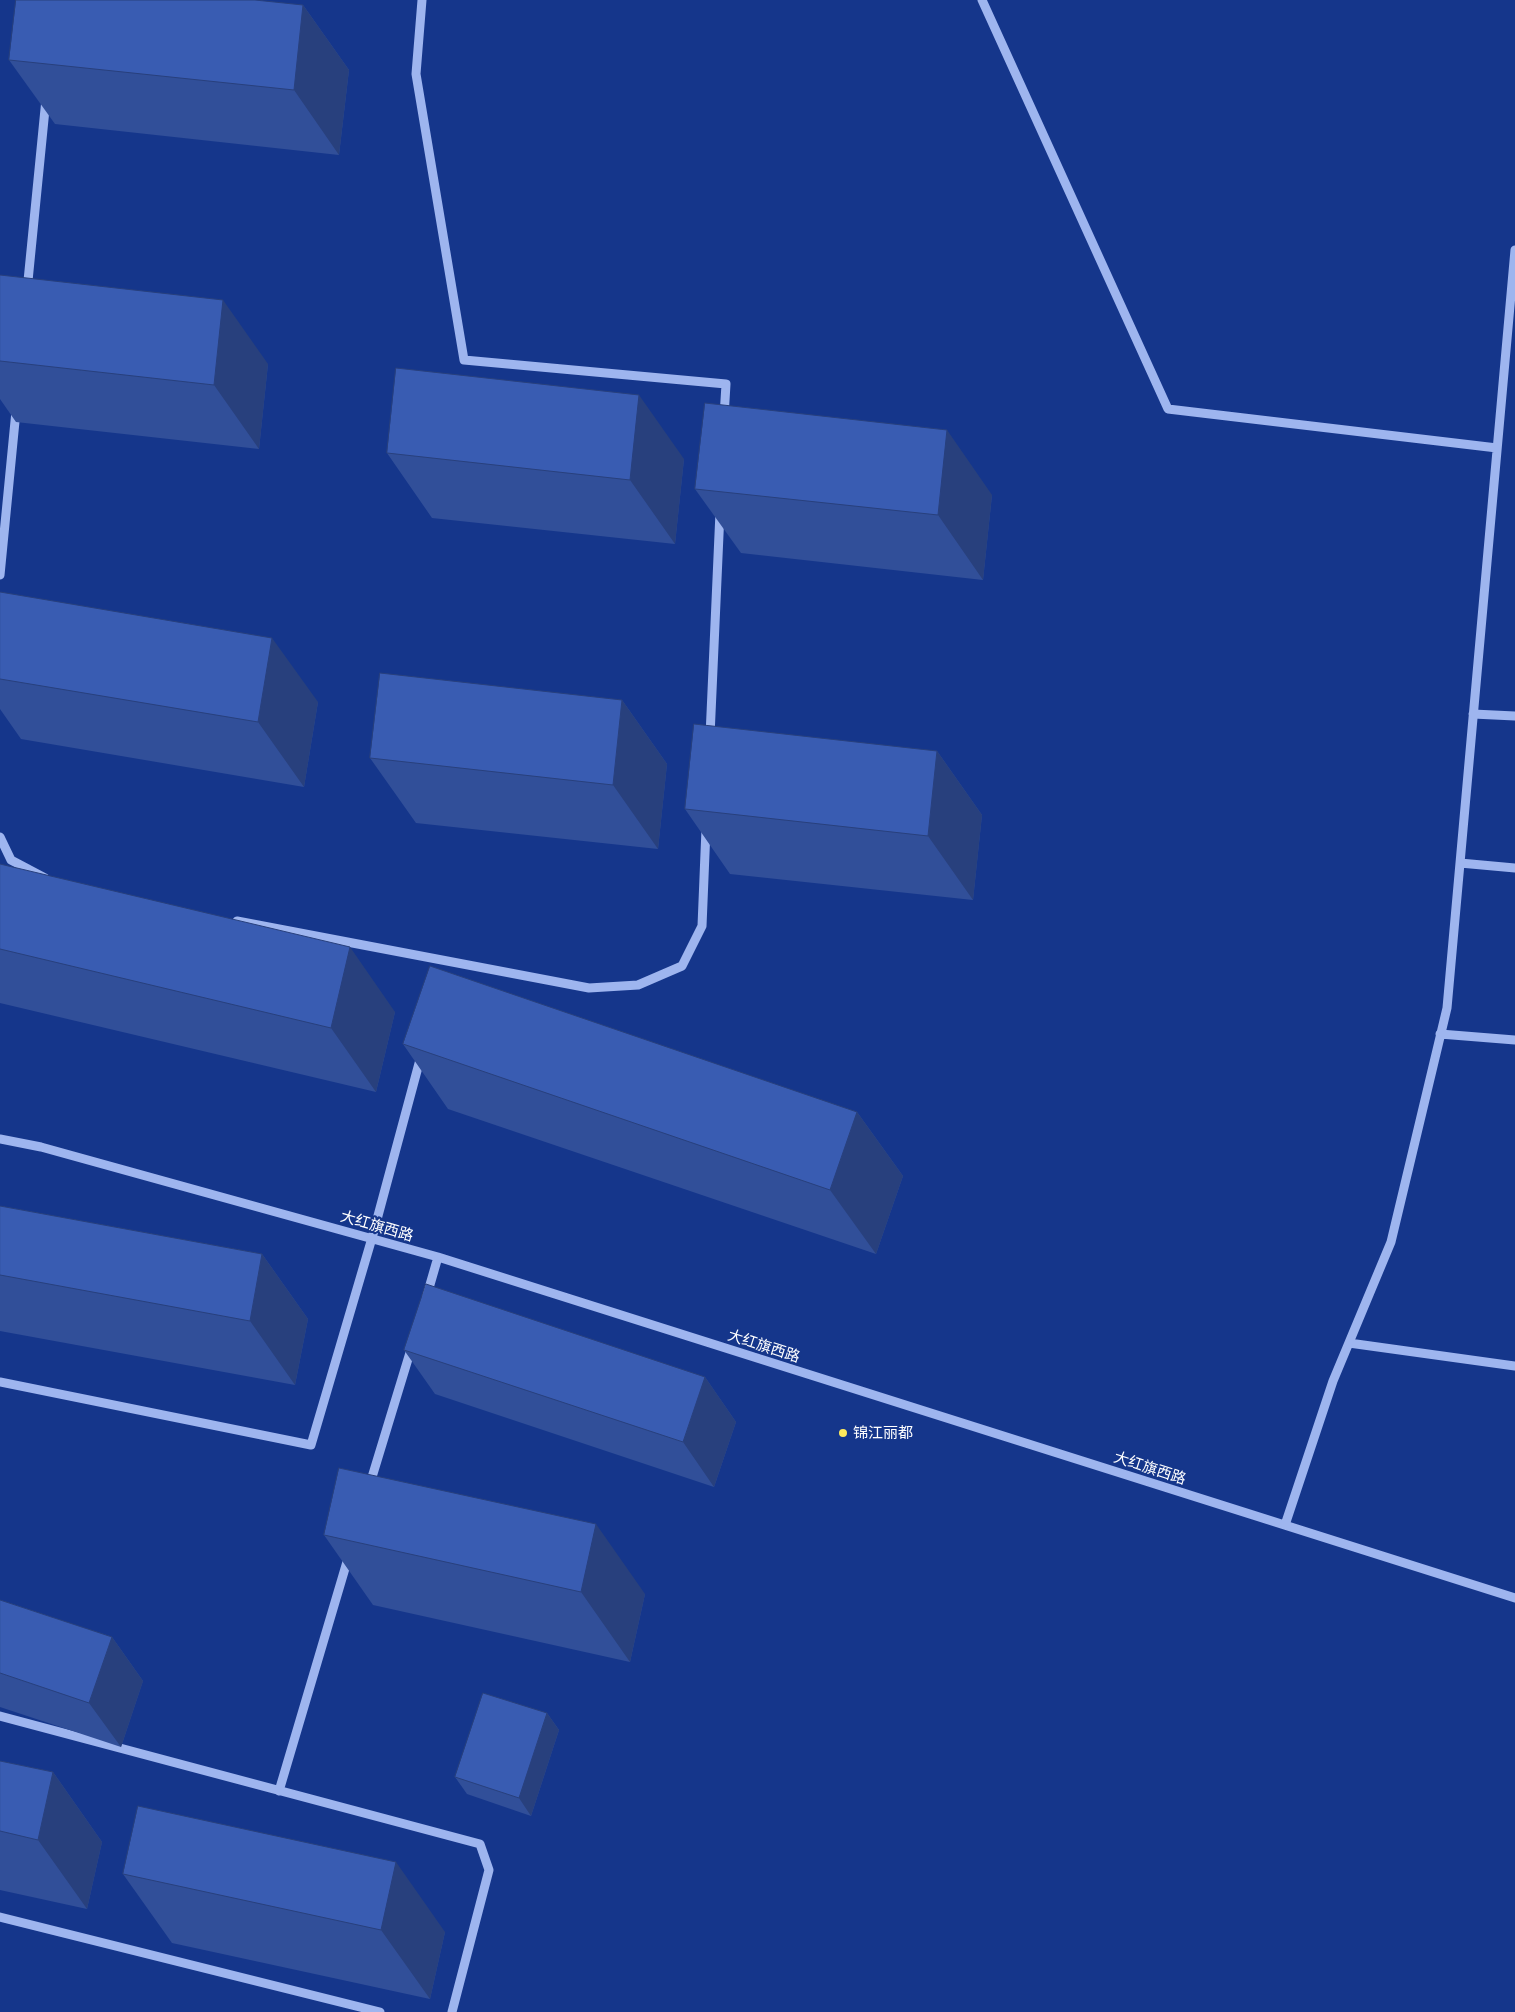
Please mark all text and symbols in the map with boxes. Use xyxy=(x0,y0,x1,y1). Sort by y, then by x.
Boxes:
street label: 大红旗西路 xyxy=(338,1207,416,1245)
street label: 大红旗西路 xyxy=(726,1326,802,1366)
place label: 锦江丽都 xyxy=(853,1424,913,1442)
marker: 锦江丽都 xyxy=(837,1427,849,1439)
street label: 大红旗西路 xyxy=(1112,1448,1188,1488)

